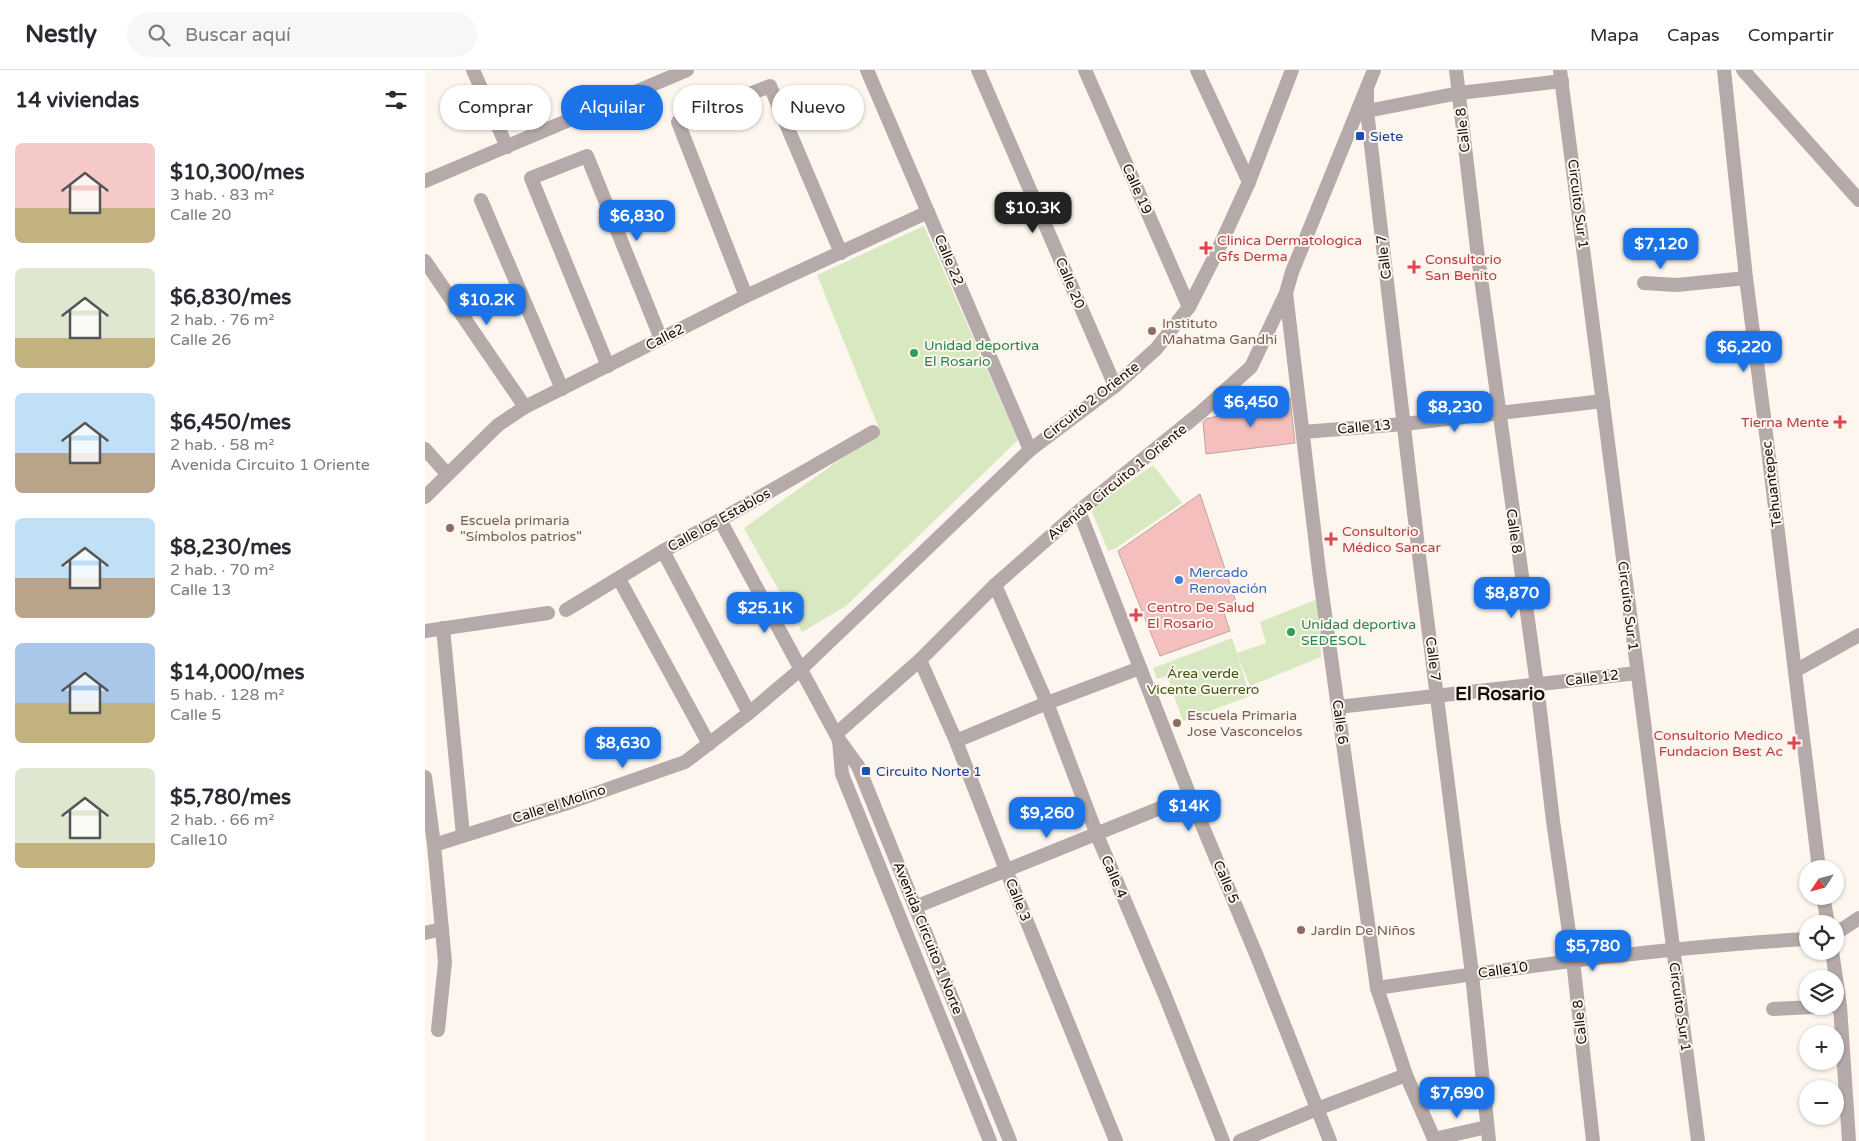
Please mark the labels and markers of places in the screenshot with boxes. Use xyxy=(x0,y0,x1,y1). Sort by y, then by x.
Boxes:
place label: Siete xyxy=(1370,128,1403,145)
marker: Siete xyxy=(1354,130,1366,142)
pin: $10.3K xyxy=(992,191,1074,234)
pin: $6,830 xyxy=(596,200,678,242)
pin: $7,120 xyxy=(1620,228,1702,270)
place label: Clinica Dermatologica Gfs Derma xyxy=(1217,232,1362,265)
marker: Clinica Dermatologica Gfs Derma xyxy=(1199,241,1213,255)
place label: Consultorio San Benito xyxy=(1425,251,1501,284)
marker: Consultorio San Benito xyxy=(1407,260,1421,274)
pin: $10.2K xyxy=(446,284,528,326)
place label: Instituto Mahatma Gandhi xyxy=(1162,315,1277,348)
marker: Instituto Mahatma Gandhi xyxy=(1146,325,1158,337)
pin: $6,220 xyxy=(1703,330,1785,373)
place label: Unidad deportiva El Rosario xyxy=(924,337,1039,370)
marker: Unidad deportiva El Rosario xyxy=(908,347,920,359)
pin: $6,450 xyxy=(1210,386,1292,428)
pin: $8,230 xyxy=(1414,390,1496,433)
place label: Tierna Mente xyxy=(1741,414,1829,431)
marker: Tierna Mente xyxy=(1833,415,1847,429)
place label: Escuela primaria "Símbolos patrios" xyxy=(460,512,582,545)
marker: Escuela primaria "Símbolos patrios" xyxy=(444,522,456,534)
place label: Consultorio Médico Sancar xyxy=(1342,523,1441,556)
marker: Consultorio Médico Sancar xyxy=(1324,532,1338,546)
place label: Mercado Renovación xyxy=(1189,564,1267,597)
marker: Mercado Renovación xyxy=(1173,574,1185,586)
pin: $8,870 xyxy=(1471,576,1553,619)
pin: $25.1K xyxy=(724,592,806,634)
place label: Centro De Salud El Rosario xyxy=(1147,599,1255,632)
marker: Centro De Salud El Rosario xyxy=(1129,608,1143,622)
place label: Unidad deportiva SEDESOL xyxy=(1301,616,1416,649)
marker: Unidad deportiva SEDESOL xyxy=(1285,626,1297,638)
place label: Escuela Primaria Jose Vasconcelos xyxy=(1187,707,1303,740)
marker: Escuela Primaria Jose Vasconcelos xyxy=(1171,717,1183,729)
pin: $8,630 xyxy=(582,726,664,769)
place label: Consultorio Medico Fundacion Best Ac xyxy=(1653,727,1783,760)
marker: Consultorio Medico Fundacion Best Ac xyxy=(1787,736,1801,750)
place label: Circuito Norte 1 xyxy=(876,763,982,780)
marker: Circuito Norte 1 xyxy=(860,765,872,777)
pin: $14K xyxy=(1159,790,1219,832)
pin: $9,260 xyxy=(1006,796,1088,839)
place label: Jardin De Niños xyxy=(1311,922,1415,939)
marker: Jardin De Niños xyxy=(1295,924,1307,936)
pin: $5,780 xyxy=(1552,930,1634,972)
pin: $7,690 xyxy=(1416,1076,1498,1119)

